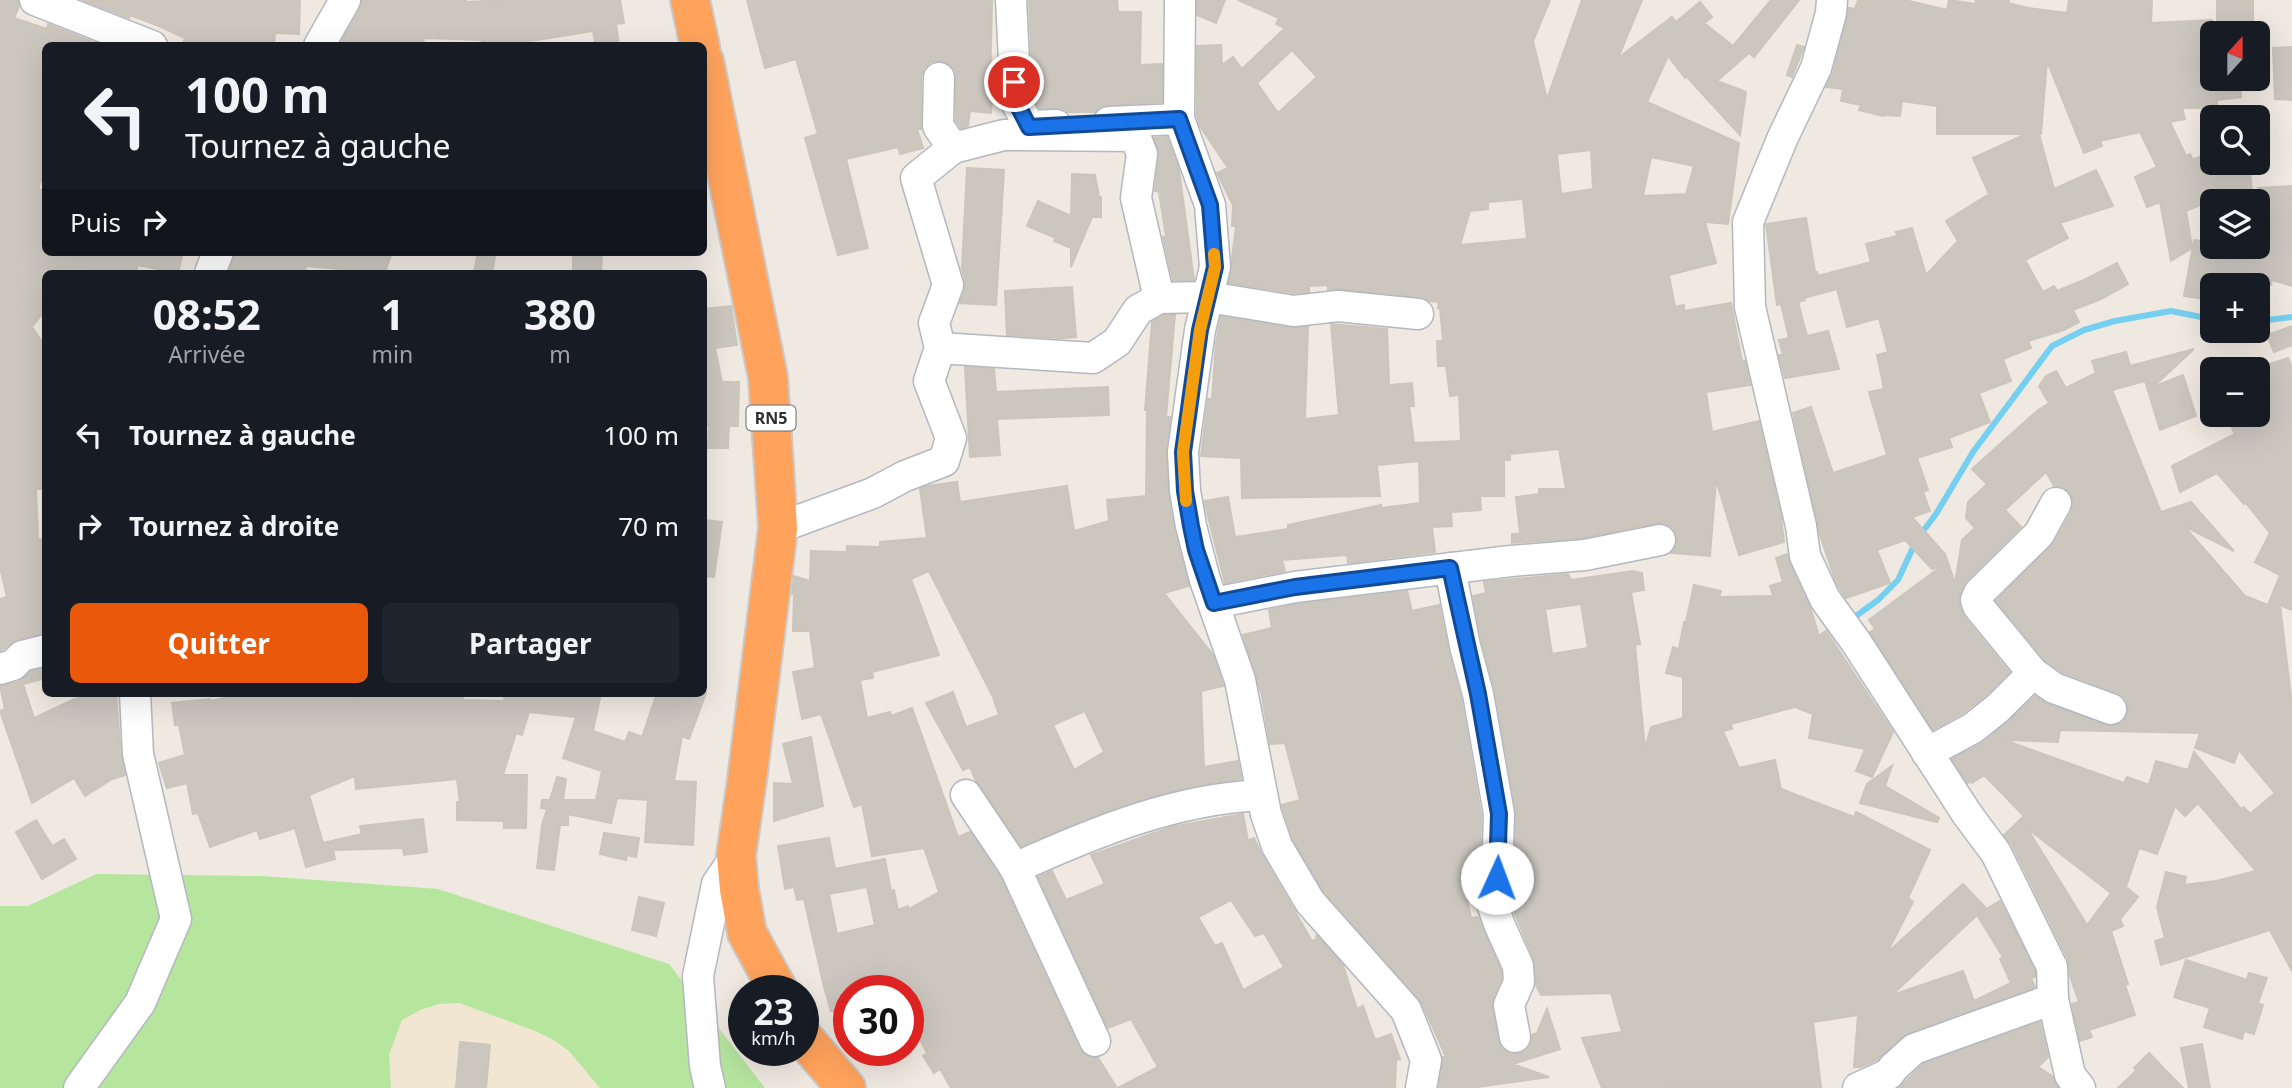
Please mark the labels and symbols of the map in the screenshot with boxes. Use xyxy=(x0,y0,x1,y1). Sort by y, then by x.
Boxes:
north arrow xyxy=(2200,21,2270,91)
pin xyxy=(984,52,1044,112)
road number: RN5 xyxy=(746,406,796,430)
position arrow xyxy=(1460,841,1534,915)
speed limit sign: 30 xyxy=(833,975,924,1066)

